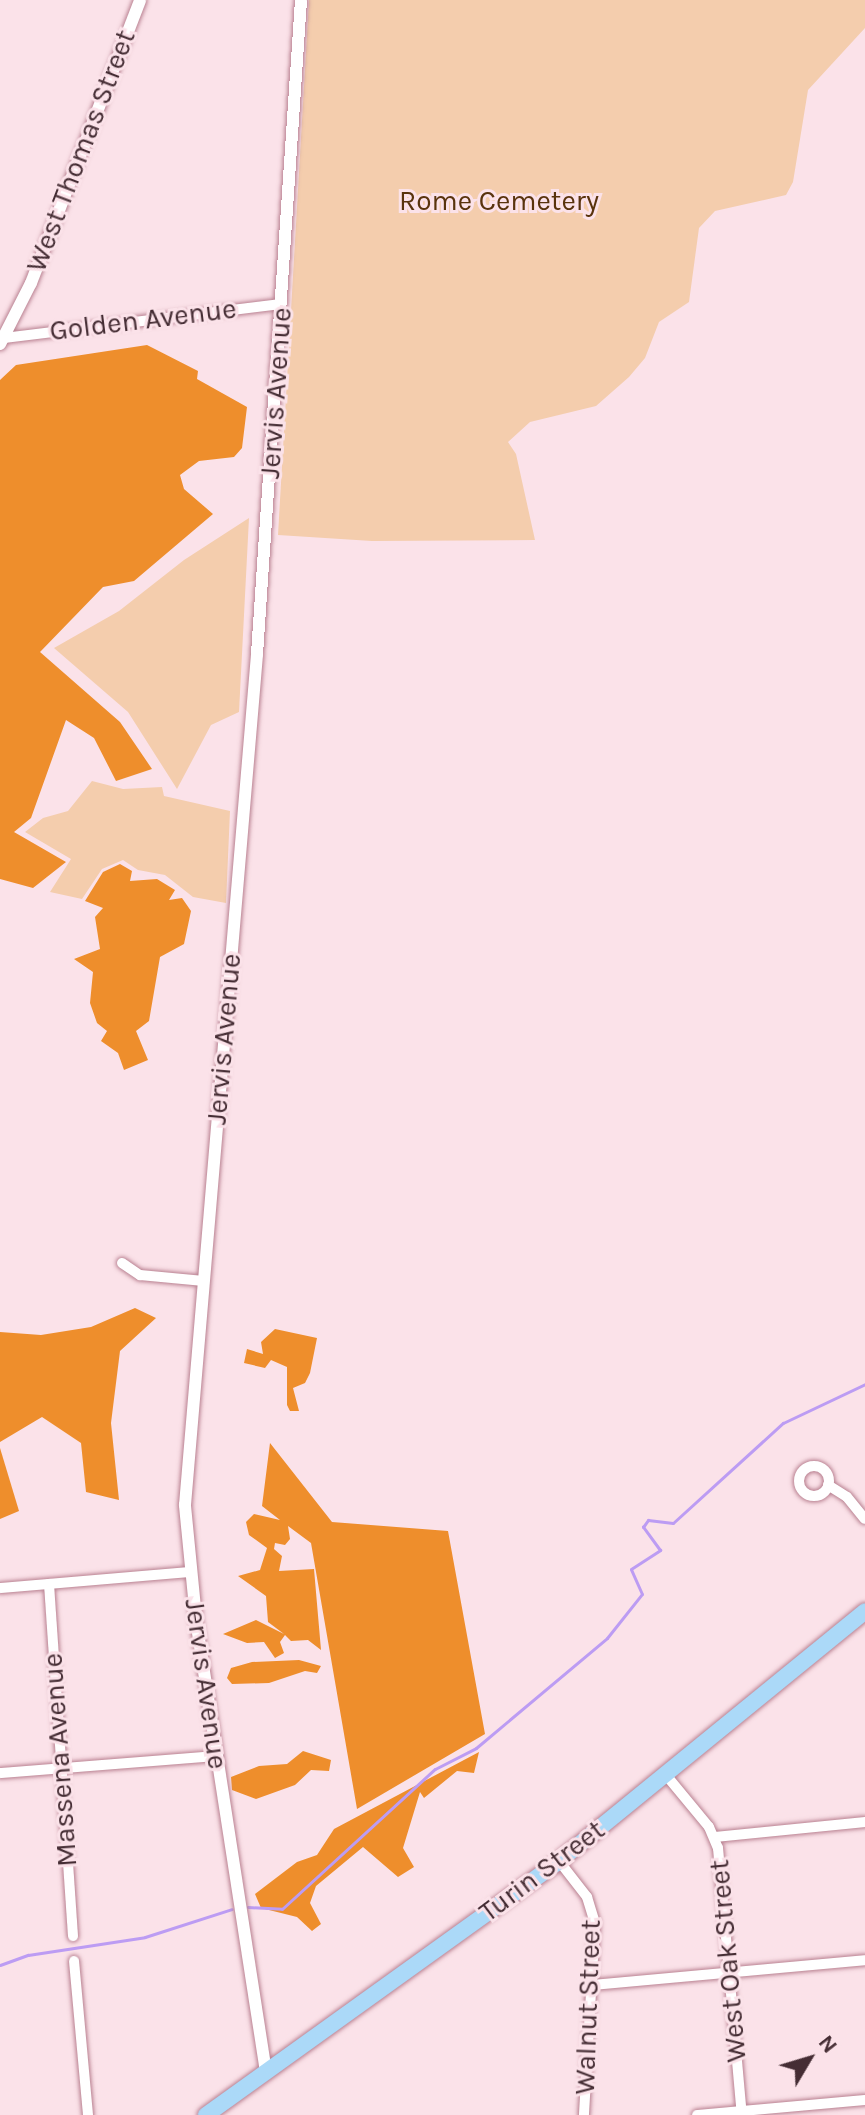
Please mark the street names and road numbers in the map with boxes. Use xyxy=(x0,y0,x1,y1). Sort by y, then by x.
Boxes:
street label: West Thomas Street xyxy=(19,25,143,277)
street label: Golden Avenue xyxy=(48,292,238,348)
street label: Jervis Avenue xyxy=(253,306,299,480)
street label: Jervis Avenue xyxy=(200,952,248,1126)
street label: Jervis Avenue xyxy=(177,1597,235,1771)
street label: Massena Avenue xyxy=(36,1652,84,1868)
street label: Turin Street xyxy=(473,1813,611,1929)
street label: West Oak Street xyxy=(702,1858,754,2064)
street label: Walnut Street xyxy=(568,1919,608,2095)

